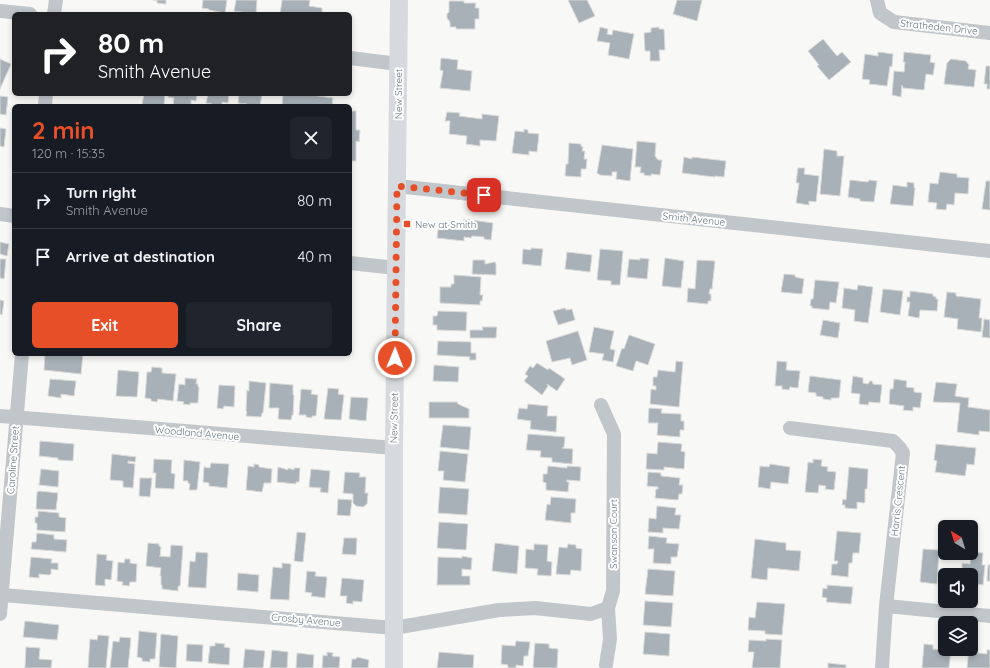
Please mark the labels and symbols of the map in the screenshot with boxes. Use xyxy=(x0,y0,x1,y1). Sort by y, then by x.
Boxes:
street label: Stratheden Drive xyxy=(900,16,979,38)
street label: New Street xyxy=(392,68,405,119)
pin xyxy=(467,178,501,212)
street label: Smith Avenue xyxy=(662,209,726,229)
place label: New at Smith xyxy=(415,218,476,231)
marker: New at Smith xyxy=(402,219,412,229)
position arrow xyxy=(374,337,416,379)
street label: New Street xyxy=(387,392,401,443)
street label: Woodland Avenue xyxy=(154,423,240,443)
street label: Caroline Street xyxy=(4,425,22,494)
street label: Harris Crescent xyxy=(888,464,908,537)
street label: Swanson Court xyxy=(607,499,620,569)
north arrow xyxy=(938,520,978,560)
street label: Crosby Avenue xyxy=(271,610,342,630)

